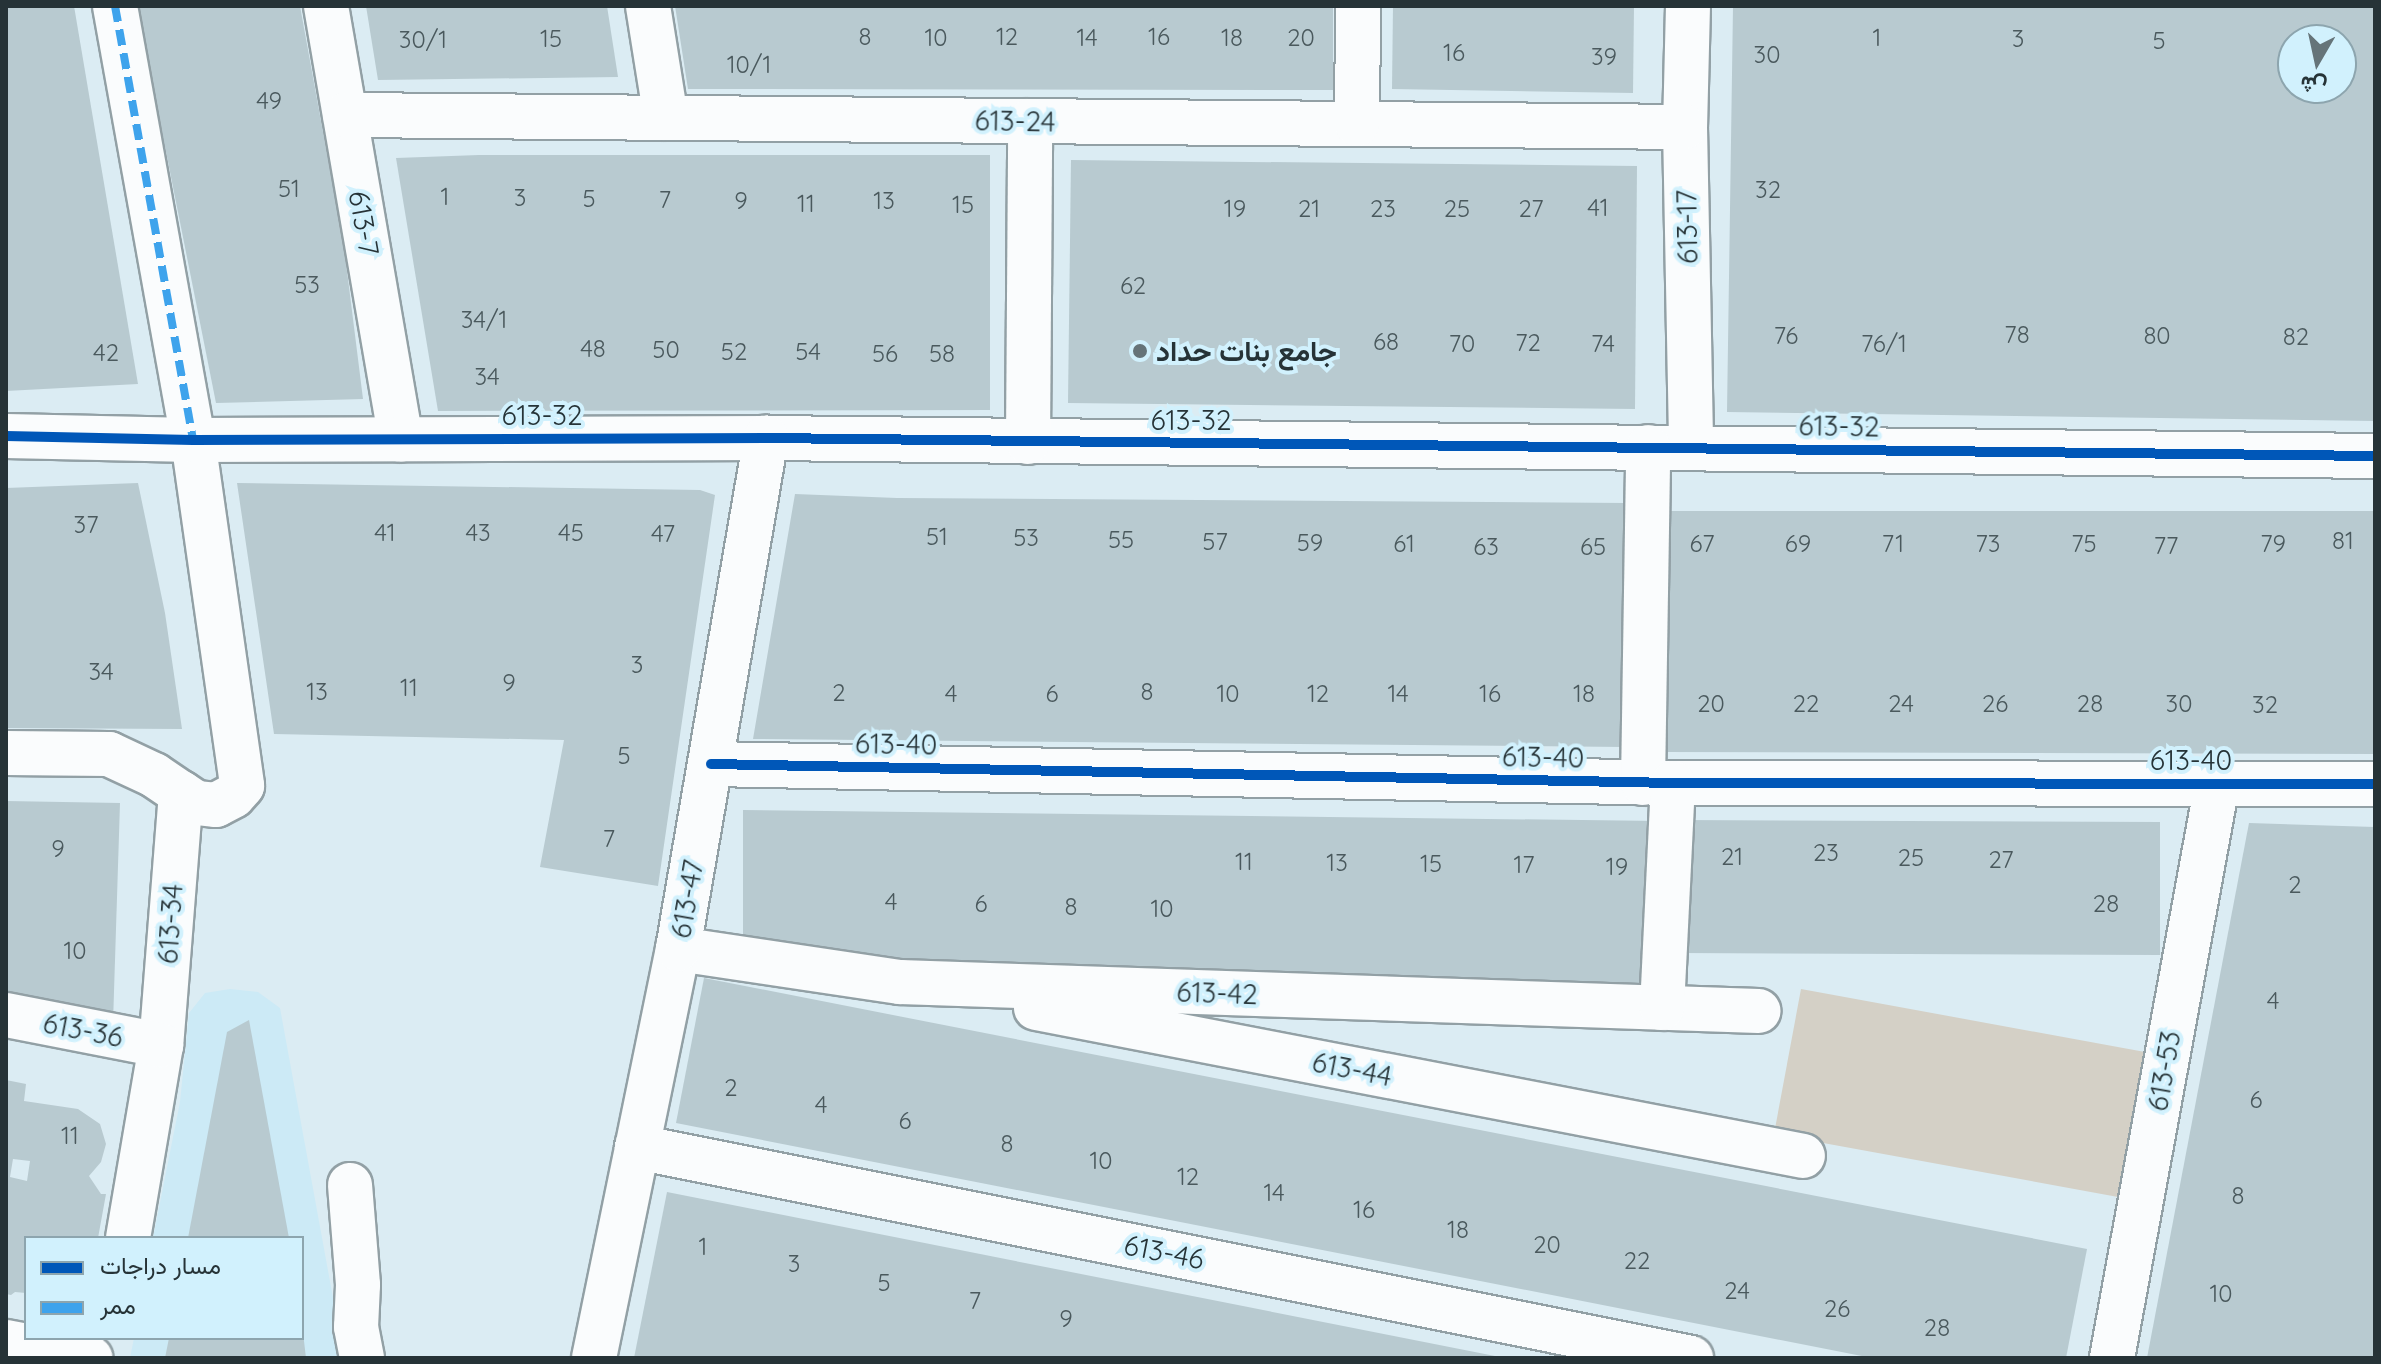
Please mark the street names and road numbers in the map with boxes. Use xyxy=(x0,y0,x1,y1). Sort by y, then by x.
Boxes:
street label: 613-24 xyxy=(974,103,1056,139)
street label: 613-7 xyxy=(342,188,386,258)
street label: 613-17 xyxy=(1670,190,1704,264)
street label: 613-32 xyxy=(501,398,583,432)
street label: 613-32 xyxy=(1150,403,1232,437)
street label: 613-32 xyxy=(1798,408,1880,444)
street label: 613-40 xyxy=(855,726,937,762)
street label: 613-40 xyxy=(1502,739,1584,775)
street label: 613-40 xyxy=(2150,743,2232,777)
street label: 613-47 xyxy=(664,857,710,941)
street label: 613-34 xyxy=(150,883,190,965)
street label: 613-42 xyxy=(1176,975,1258,1011)
street label: 613-36 xyxy=(40,1006,126,1054)
street label: 613-53 xyxy=(2140,1028,2188,1114)
street label: 613-44 xyxy=(1309,1045,1395,1093)
street label: 613-46 xyxy=(1121,1228,1207,1276)

